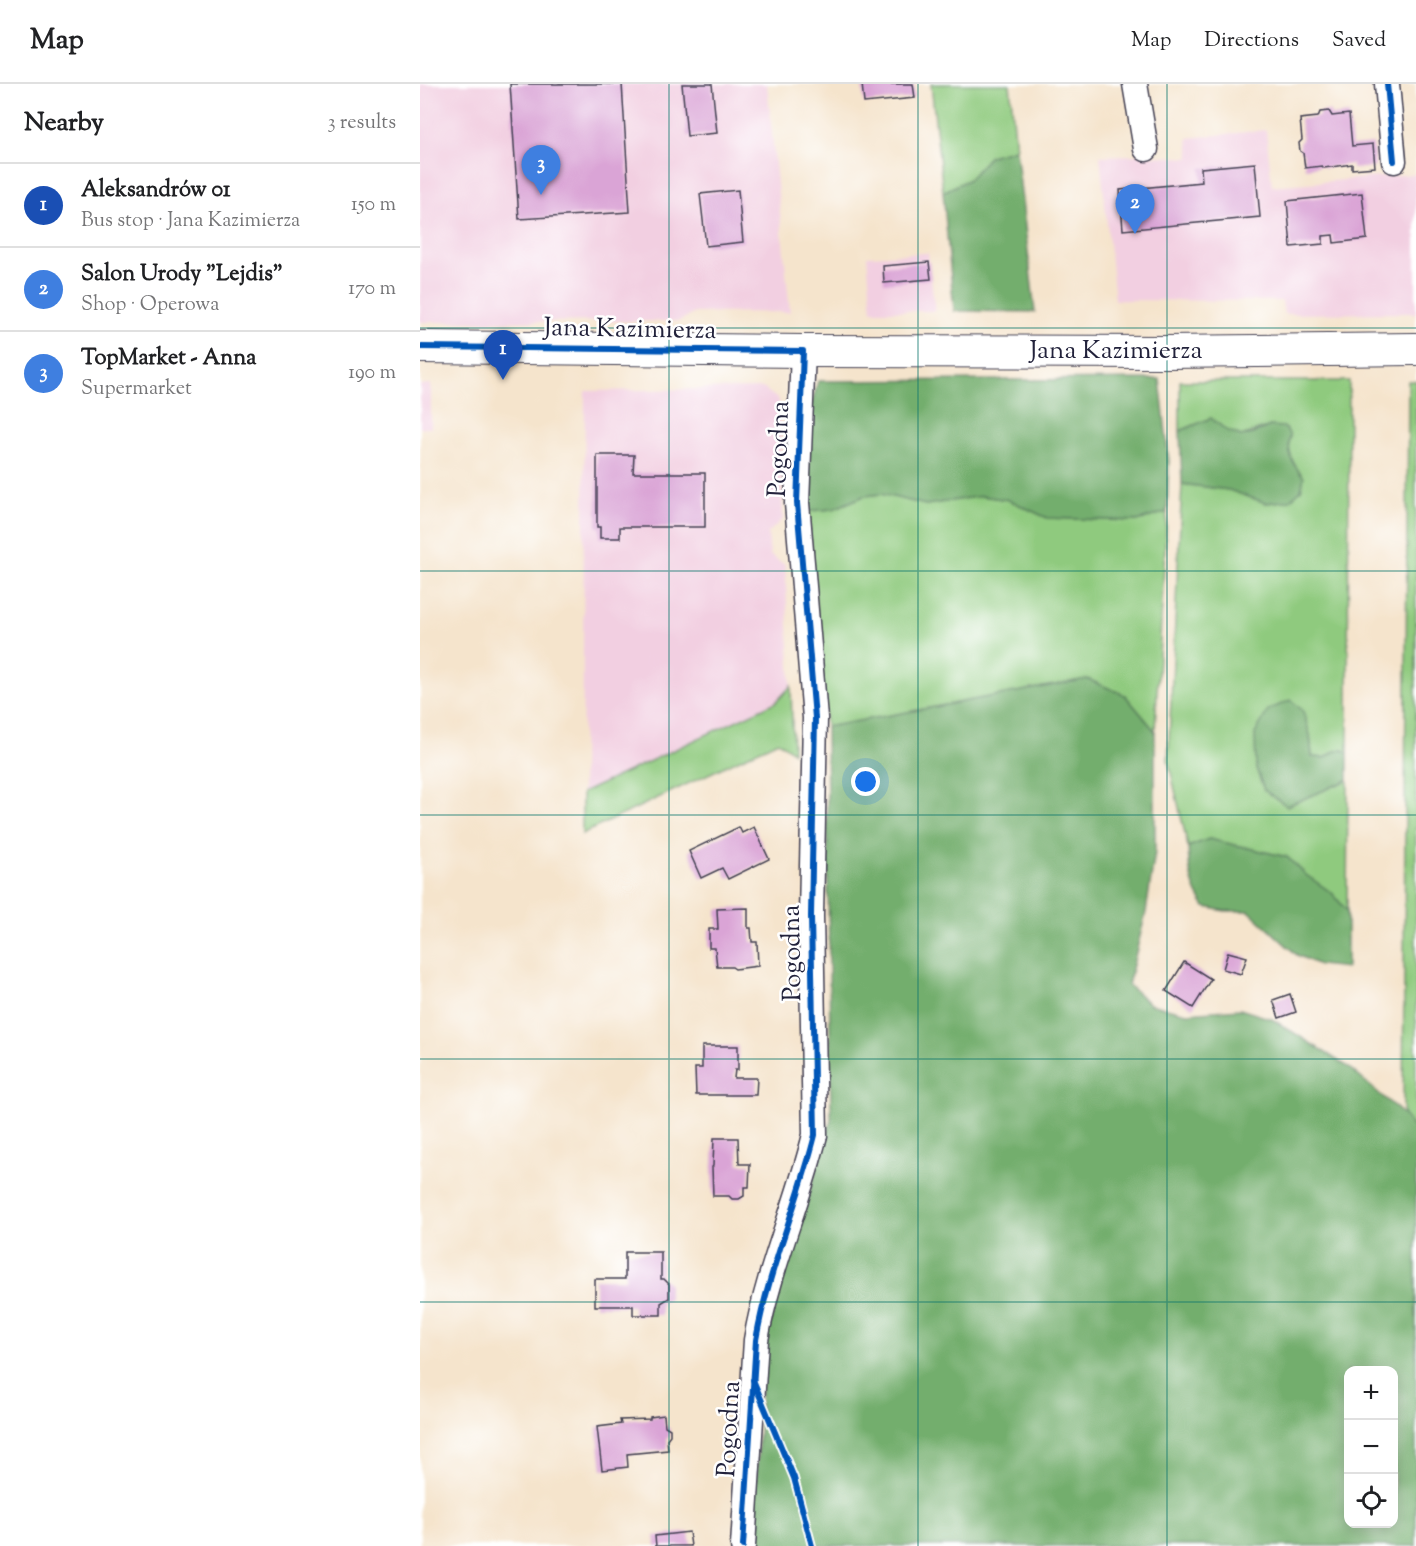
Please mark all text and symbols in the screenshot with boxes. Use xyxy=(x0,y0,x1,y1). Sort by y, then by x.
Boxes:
text: Map xyxy=(30,21,84,61)
text: Map xyxy=(1131,26,1171,56)
text: Directions xyxy=(1204,26,1299,56)
text: Saved xyxy=(1332,26,1386,56)
text: Nearby xyxy=(24,105,104,142)
text: 3 results xyxy=(327,109,396,138)
pin: 3 xyxy=(522,146,560,195)
text: Aleksandrów 01 xyxy=(81,175,230,207)
pin: 2 xyxy=(1116,184,1154,234)
text: 1 xyxy=(40,191,47,220)
text: 150 m xyxy=(351,191,396,220)
text: Bus stop · Jana Kazimierza xyxy=(81,207,300,236)
text: Salon Urody "Lejdis" xyxy=(81,259,283,291)
text: 2 xyxy=(39,275,48,304)
text: 170 m xyxy=(348,275,396,304)
text: Shop · Operowa xyxy=(81,291,219,320)
street label: Jana Kazimierza xyxy=(541,310,717,350)
pin: 1 xyxy=(484,330,523,380)
street label: Jana Kazimierza xyxy=(1028,333,1202,370)
text: TopMarket - Anna xyxy=(81,343,257,375)
text: 3 xyxy=(39,359,48,388)
text: 190 m xyxy=(348,359,396,388)
text: Supermarket xyxy=(81,375,192,404)
street label: Pogodna xyxy=(760,400,800,498)
your location xyxy=(851,767,880,796)
street label: Pogodna xyxy=(774,904,812,1002)
map controls xyxy=(1344,1366,1398,1528)
button: + xyxy=(1344,1366,1398,1420)
street label: Pogodna xyxy=(709,1380,751,1478)
button: − xyxy=(1344,1420,1398,1474)
button: locate xyxy=(1344,1474,1398,1528)

